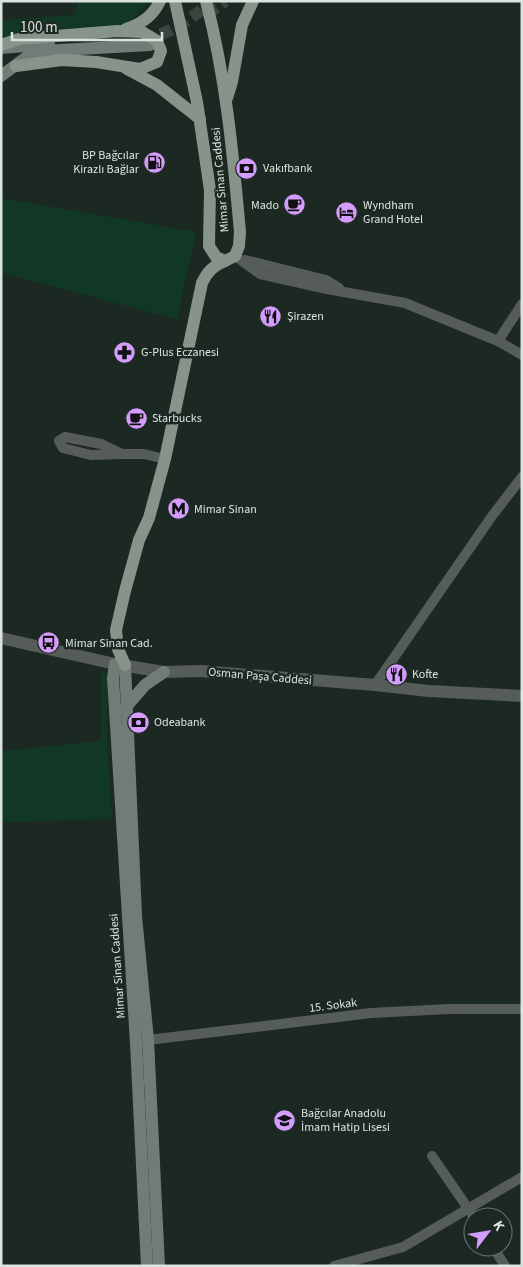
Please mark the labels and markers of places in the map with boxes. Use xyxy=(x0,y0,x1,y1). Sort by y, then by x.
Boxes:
place label: BP Bağcılar Kirazlı Bağlar xyxy=(73,147,140,178)
fuel station icon: BP Bağcılar Kirazlı Bağlar xyxy=(143,150,167,174)
bank icon: Vakıfbank xyxy=(235,156,259,180)
place label: Vakıfbank xyxy=(263,160,312,177)
cafe icon: Mado xyxy=(283,193,307,217)
place label: Mado xyxy=(251,197,279,214)
place label: Wyndham Grand Hotel xyxy=(363,197,423,228)
hotel icon: Wyndham Grand Hotel xyxy=(335,200,359,224)
restaurant icon: Şirazen xyxy=(259,304,283,328)
place label: Şirazen xyxy=(287,308,324,325)
pharmacy icon: G-Plus Eczanesi xyxy=(113,340,137,364)
place label: G-Plus Eczanesi xyxy=(141,344,219,361)
cafe icon: Starbucks xyxy=(124,406,148,430)
place label: Starbucks xyxy=(152,410,202,427)
metro station icon: Mimar Sinan xyxy=(166,497,190,521)
place label: Mimar Sinan xyxy=(194,501,257,518)
bus stop icon: Mimar Sinan Cad. xyxy=(37,631,61,655)
place label: Mimar Sinan Cad. xyxy=(65,635,153,652)
restaurant icon: Kofte xyxy=(384,662,408,686)
place label: Kofte xyxy=(412,666,438,683)
bank icon: Odeabank xyxy=(126,710,150,734)
place label: Odeabank xyxy=(154,714,206,731)
place label: Bağcılar Anadolu İmam Hatip Lisesi xyxy=(301,1105,390,1136)
school or university icon: Bağcılar Anadolu İmam Hatip Lisesi xyxy=(273,1108,297,1132)

